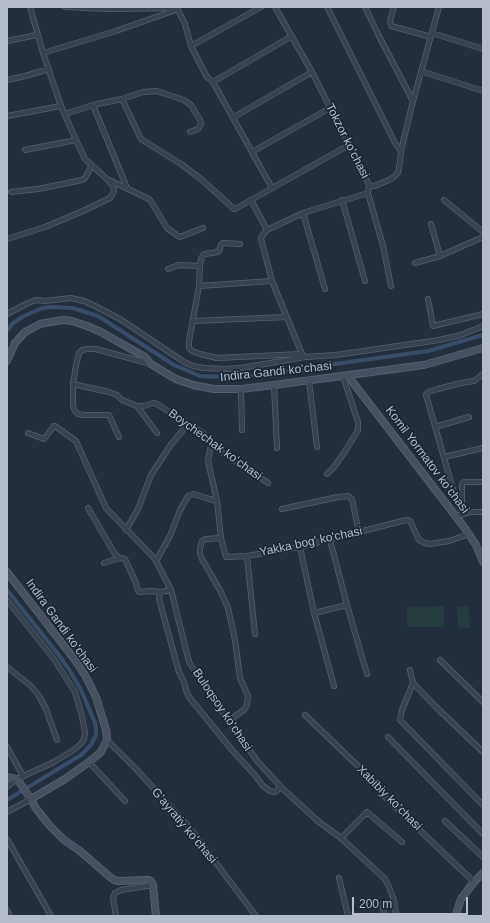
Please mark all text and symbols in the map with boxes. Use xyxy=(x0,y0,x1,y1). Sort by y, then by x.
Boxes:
street label: Tokzor koʻchasi xyxy=(322,101,372,181)
street label: Indira Gandi koʻchasi xyxy=(220,359,332,385)
street label: Komil Yormatov koʻchasi xyxy=(382,404,472,516)
street label: Boychechak koʻchasi xyxy=(165,406,265,484)
street label: Yakka bog' ko'chasi xyxy=(258,524,364,560)
street label: Indira Gandi koʻchasi xyxy=(22,576,100,676)
street label: Buloqsoy koʻchasi xyxy=(189,666,255,754)
street label: Xabibiy koʻchasi xyxy=(353,762,425,834)
street label: Gʻayratiy koʻchasi xyxy=(148,785,220,867)
scale bar xyxy=(354,889,470,915)
text: 200 m xyxy=(359,897,392,911)

